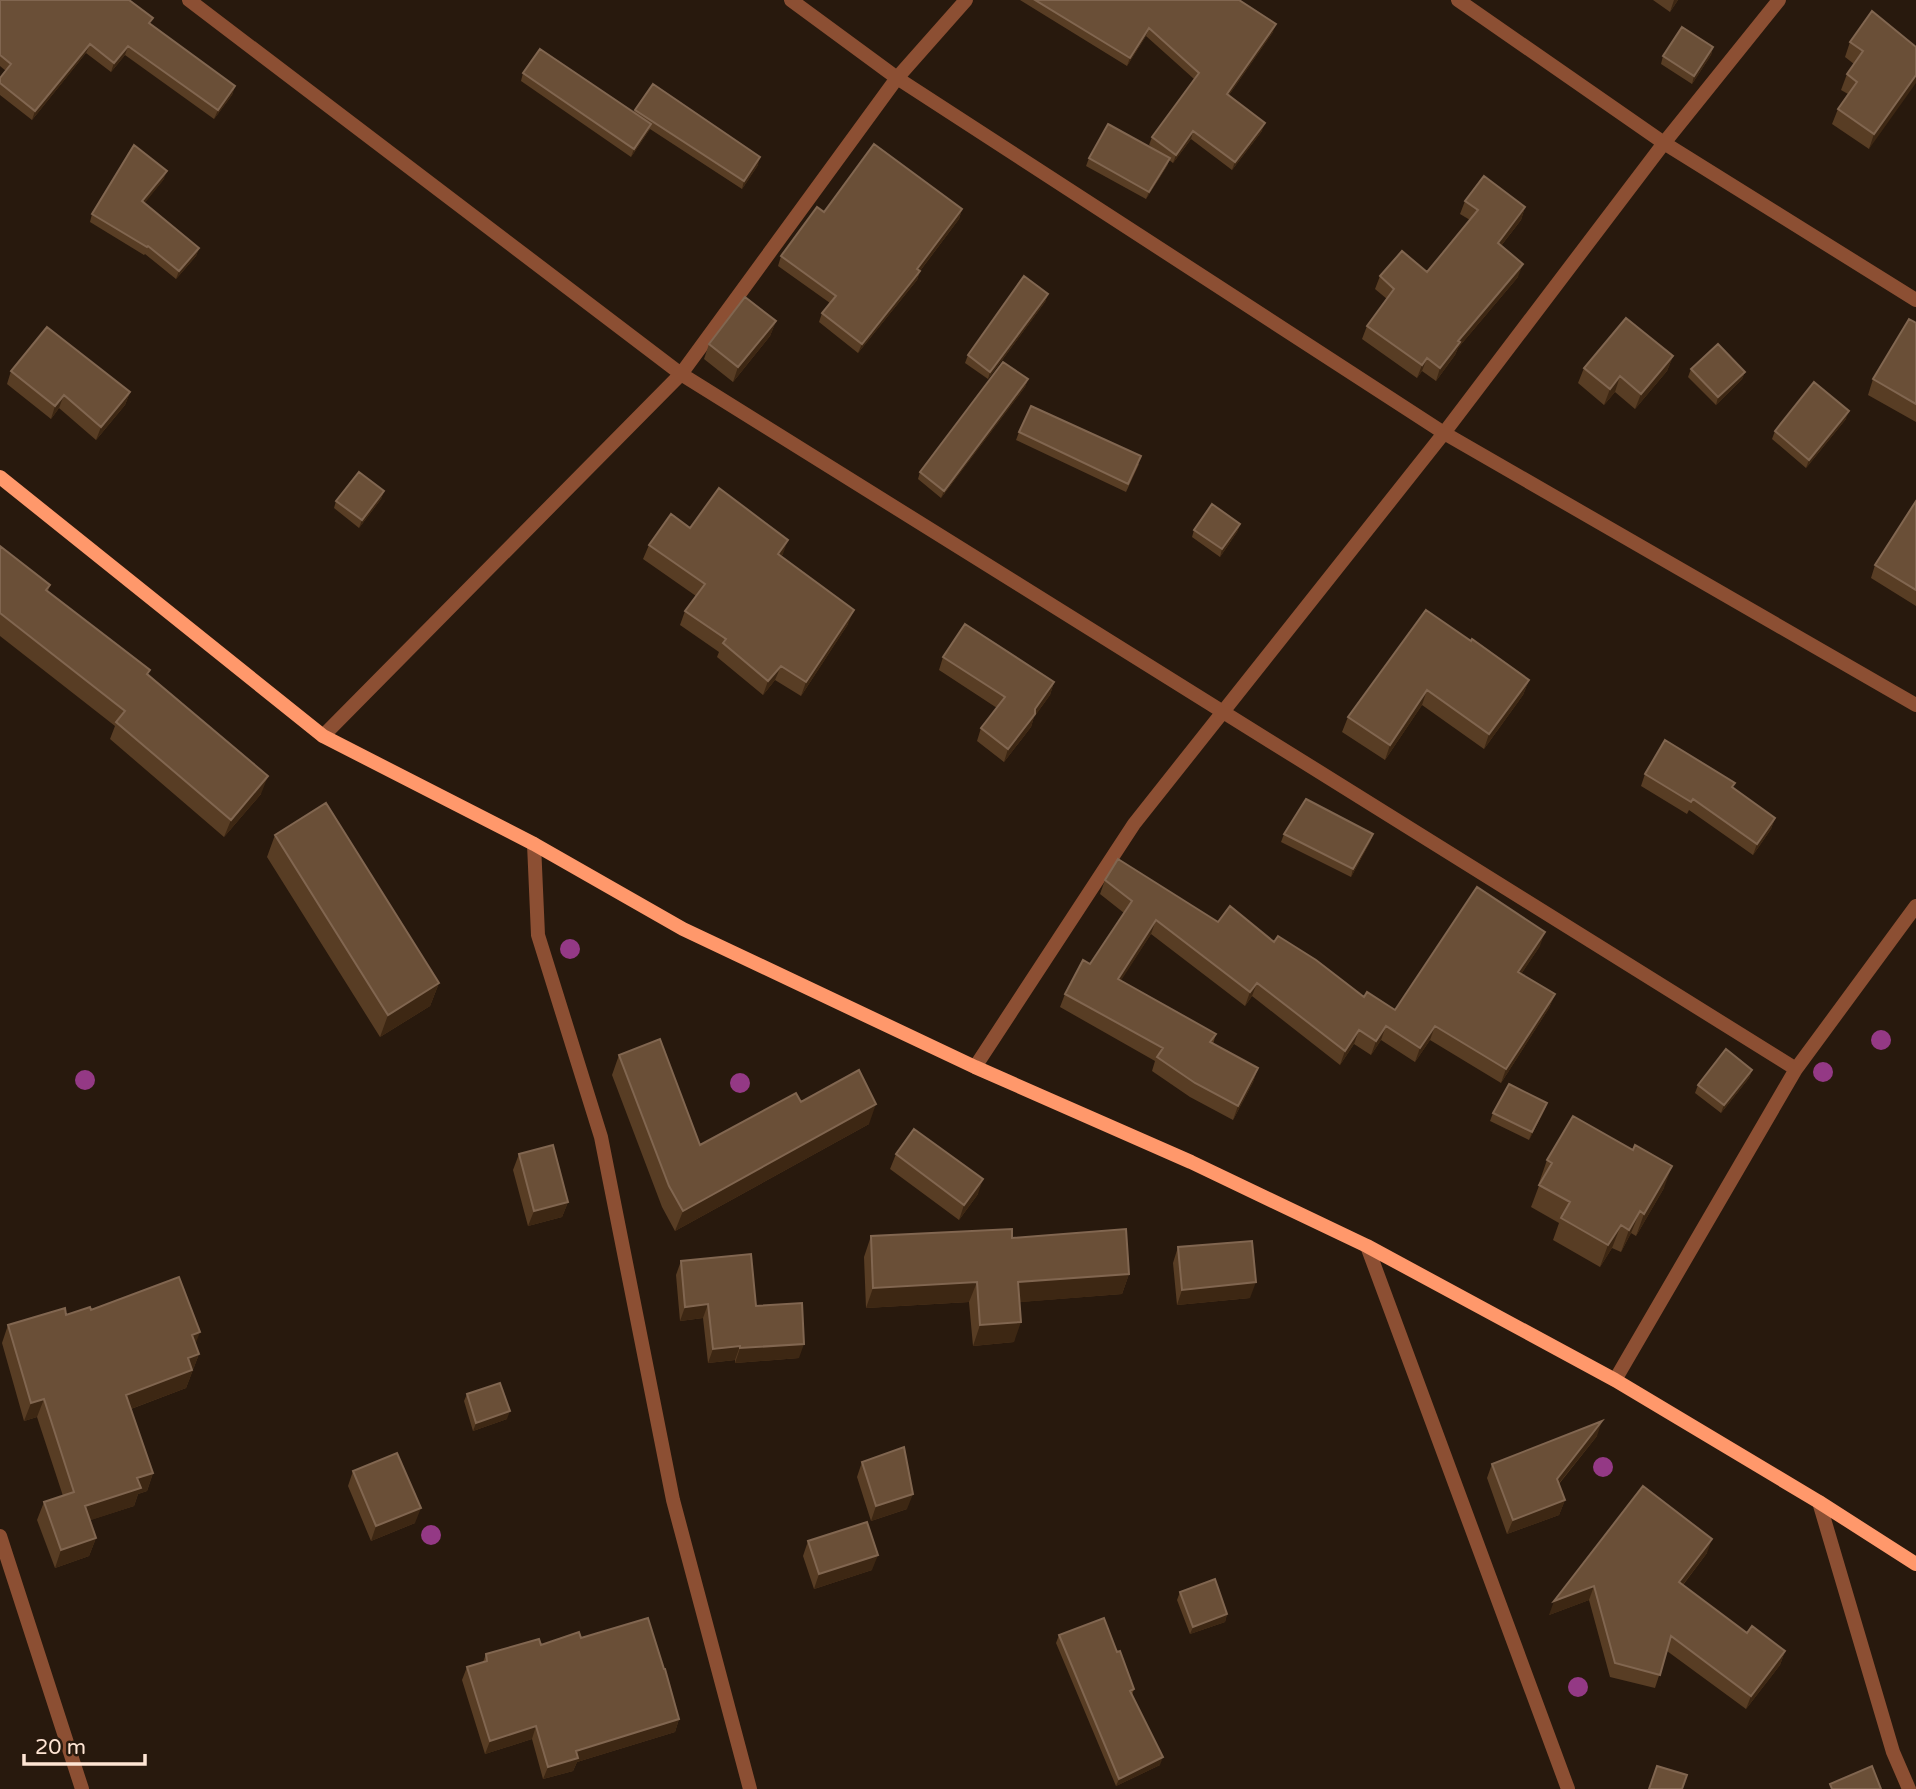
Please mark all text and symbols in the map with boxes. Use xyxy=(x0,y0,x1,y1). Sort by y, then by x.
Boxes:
scale bar xyxy=(24,1722,145,1766)
text: 20 m xyxy=(35,1735,86,1760)

